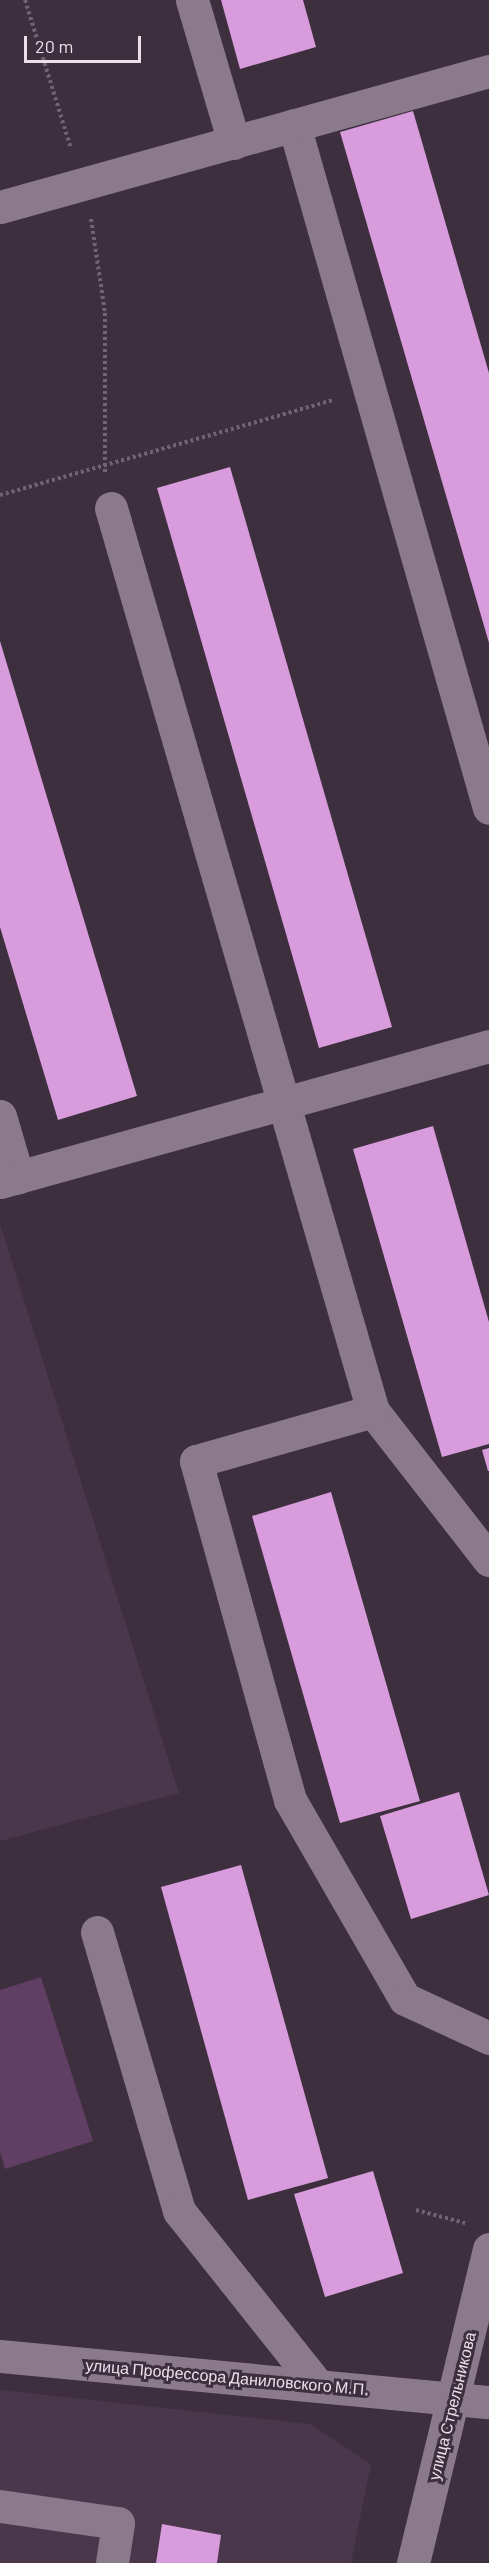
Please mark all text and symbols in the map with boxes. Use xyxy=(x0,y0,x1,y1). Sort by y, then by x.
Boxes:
scale bar xyxy=(27,24,144,62)
text: 20 m xyxy=(35,35,73,57)
street label: улица Стрельникова xyxy=(424,2330,480,2482)
street label: улица Профессора Даниловского М.П. xyxy=(85,2355,369,2399)

